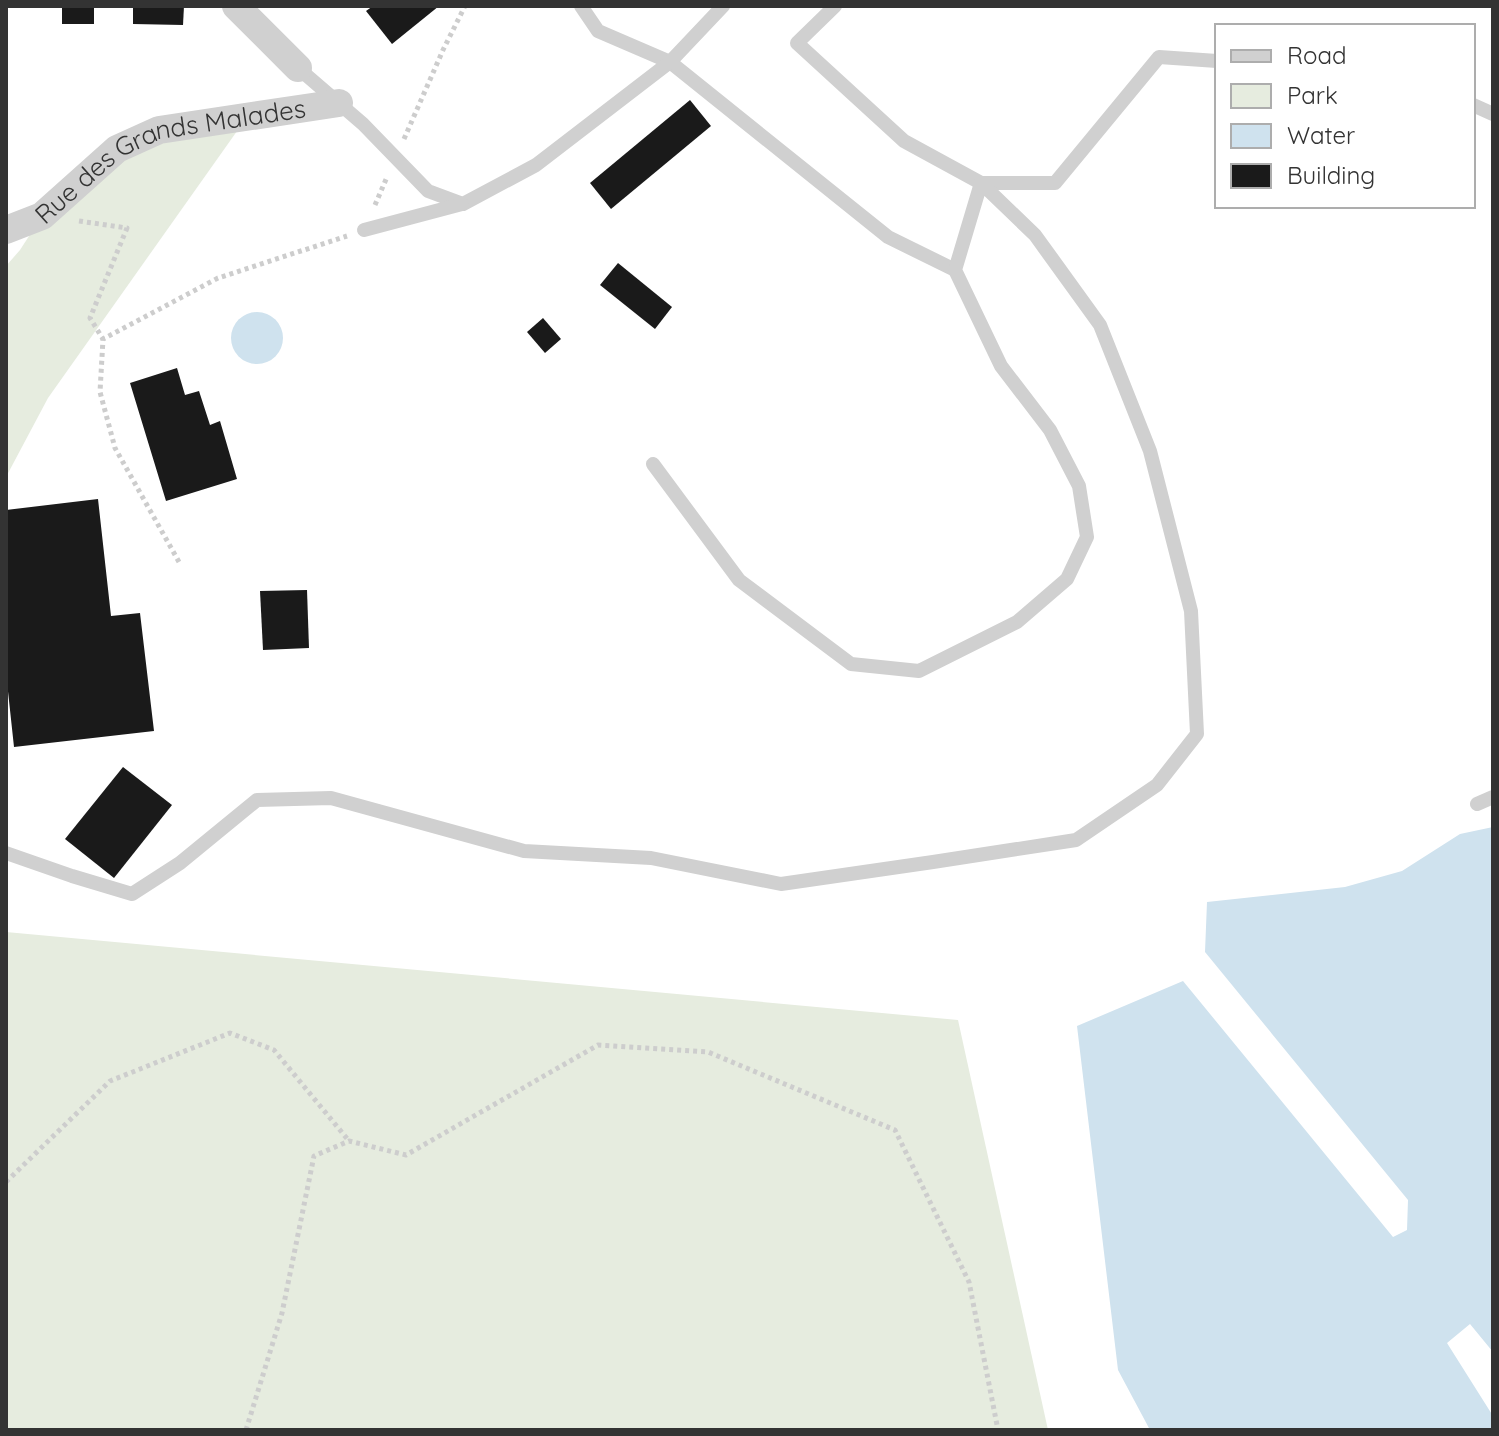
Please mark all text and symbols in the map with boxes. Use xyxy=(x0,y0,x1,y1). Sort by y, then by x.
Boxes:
legend xyxy=(1215,24,1475,208)
text: Road xyxy=(1287,40,1347,70)
text: Park xyxy=(1287,80,1338,110)
street label: Rue des Grands Malades xyxy=(28,91,308,231)
text: Water xyxy=(1287,120,1355,150)
text: Building xyxy=(1287,160,1375,190)

